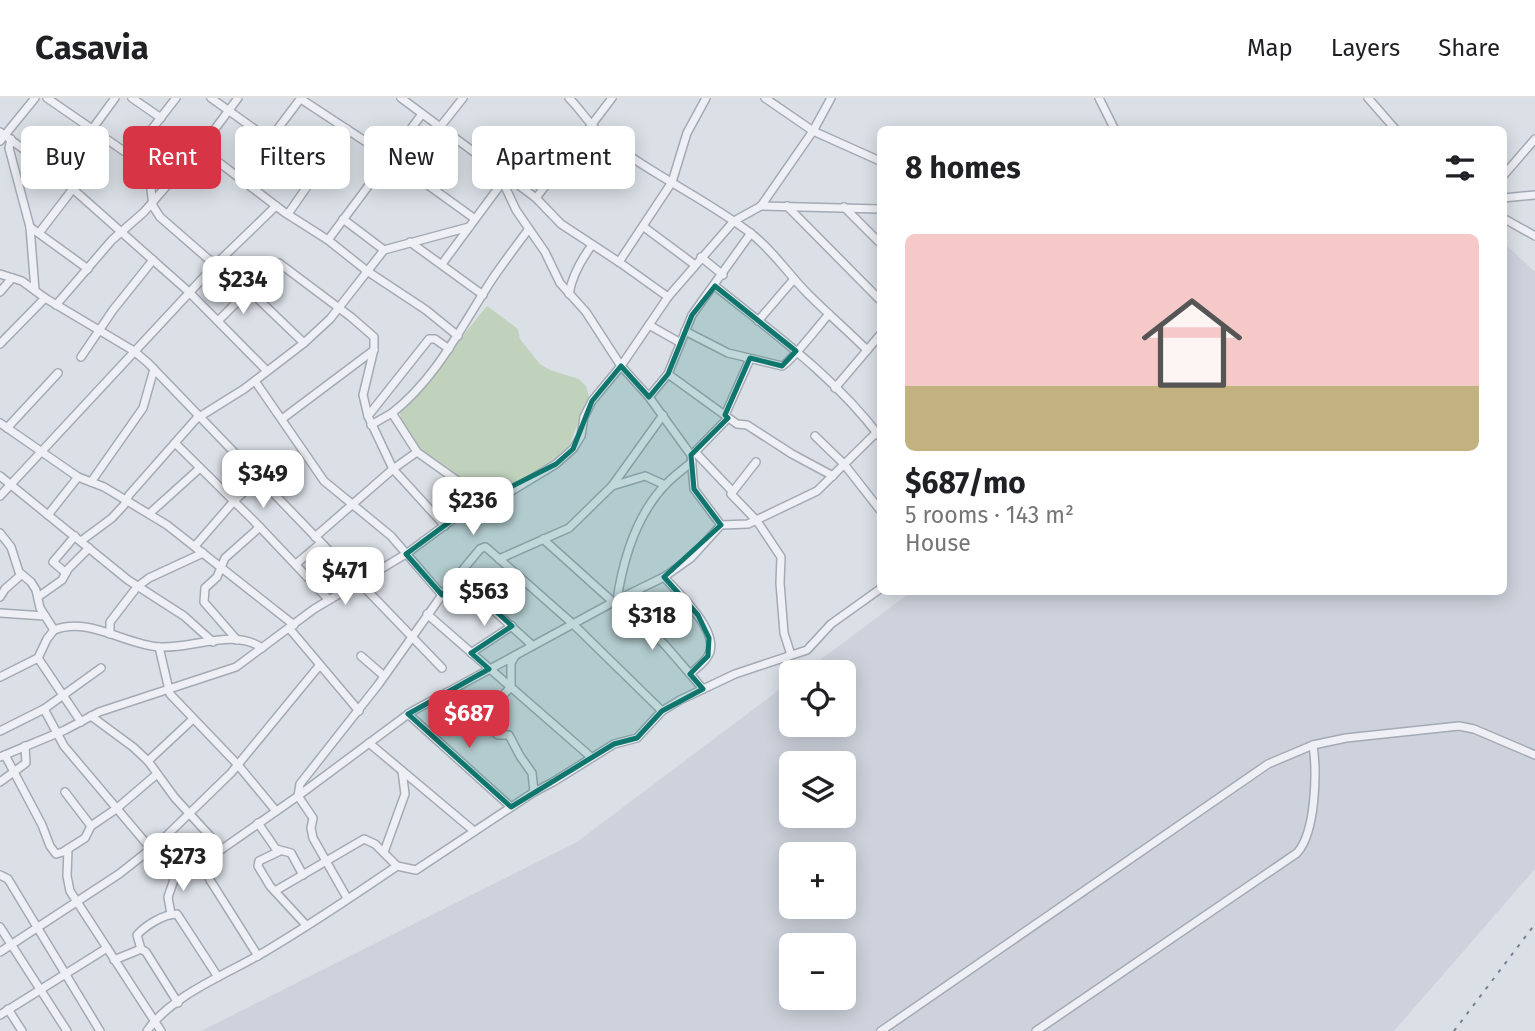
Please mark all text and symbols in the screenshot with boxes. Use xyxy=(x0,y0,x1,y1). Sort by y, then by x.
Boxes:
text: Casavia xyxy=(35,28,149,68)
text: Map xyxy=(1247,34,1293,62)
text: Layers xyxy=(1331,34,1400,62)
text: Share xyxy=(1438,34,1500,62)
chip: Buy xyxy=(21,126,109,189)
chip: Rent xyxy=(123,126,221,189)
chip: Filters xyxy=(235,126,350,189)
chip: New xyxy=(364,126,458,189)
chip: Apartment xyxy=(472,126,635,189)
icon: filters xyxy=(1441,149,1479,187)
text: 8 homes xyxy=(905,150,1021,186)
pin: $234 xyxy=(202,256,284,316)
text: $234 xyxy=(218,265,268,293)
icon: home xyxy=(1129,280,1255,406)
pin: $349 xyxy=(222,450,304,510)
text: $349 xyxy=(238,459,288,487)
text: $687/mo xyxy=(905,465,1026,501)
pin: $236 xyxy=(432,478,514,537)
text: $236 xyxy=(448,486,498,514)
text: 5 rooms · 143 m² xyxy=(905,501,1074,529)
text: House xyxy=(905,529,971,557)
pin: $471 xyxy=(304,547,386,607)
text: $471 xyxy=(322,556,368,584)
pin: $563 xyxy=(443,568,525,628)
text: $563 xyxy=(459,577,509,605)
pin: $318 xyxy=(611,592,693,652)
text: $318 xyxy=(628,601,676,629)
map controls xyxy=(779,660,856,1010)
button: locate xyxy=(779,660,856,737)
pin: $687 xyxy=(428,690,510,750)
text: $687 xyxy=(444,699,494,727)
button: layers xyxy=(779,751,856,828)
pin: $273 xyxy=(142,834,224,893)
text: $273 xyxy=(160,842,206,870)
button: + xyxy=(779,842,856,919)
button: − xyxy=(779,933,856,1010)

